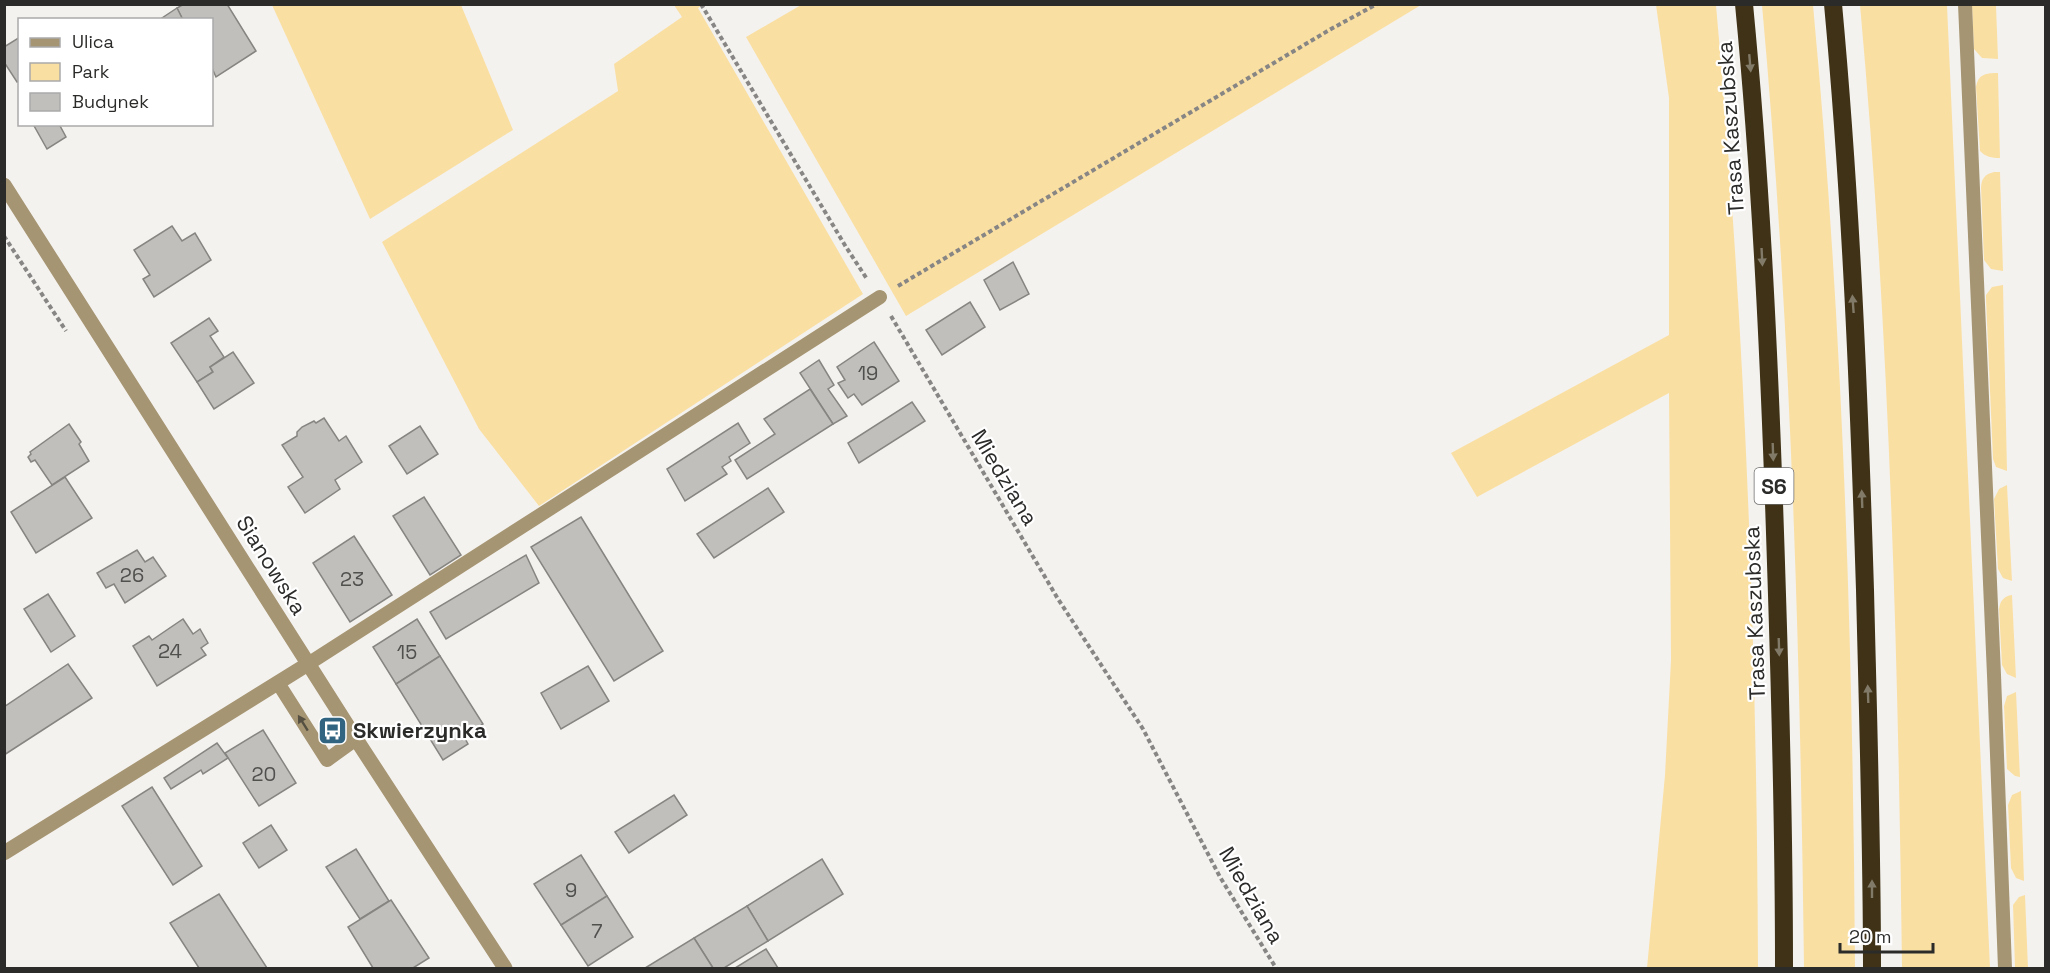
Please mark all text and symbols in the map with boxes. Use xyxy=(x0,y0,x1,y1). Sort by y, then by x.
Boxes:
legend xyxy=(18,18,213,126)
text: Ulica xyxy=(72,30,114,53)
street label: Trasa Kaszubska xyxy=(1710,40,1750,216)
one-way arrow xyxy=(1745,53,1755,72)
text: Park xyxy=(72,60,110,83)
text: Budynek xyxy=(72,90,149,113)
one-way arrow xyxy=(1758,248,1767,267)
one-way arrow xyxy=(1849,295,1858,314)
house number: 19 xyxy=(858,360,878,386)
street label: Miedziana xyxy=(965,424,1045,530)
one-way arrow xyxy=(1768,443,1778,462)
road number: S6 xyxy=(1754,468,1794,504)
one-way arrow xyxy=(1858,490,1867,509)
street label: Sianowska xyxy=(231,510,314,620)
street label: Trasa Kaszubska xyxy=(1737,525,1771,700)
house number: 26 xyxy=(120,562,144,588)
house number: 23 xyxy=(340,566,364,592)
one-way arrow xyxy=(1774,637,1783,656)
house number: 24 xyxy=(158,638,182,664)
house number: 15 xyxy=(397,639,417,665)
one-way arrow xyxy=(1863,685,1873,704)
bus stop icon: Skwierzynka xyxy=(316,714,348,746)
one-way arrow xyxy=(297,715,309,731)
place label: Skwierzynka xyxy=(353,716,487,744)
house number: 20 xyxy=(252,761,276,787)
street label: Miedziana xyxy=(1213,842,1291,949)
house number: 9 xyxy=(565,877,577,903)
one-way arrow xyxy=(1867,880,1877,899)
scale bar xyxy=(1840,916,1933,954)
house number: 7 xyxy=(591,918,603,944)
text: 20 m xyxy=(1849,925,1892,948)

